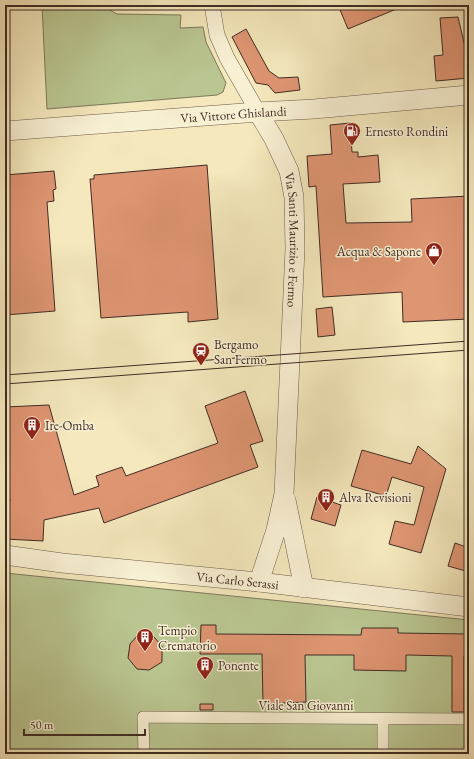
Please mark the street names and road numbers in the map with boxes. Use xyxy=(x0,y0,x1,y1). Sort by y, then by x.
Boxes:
street label: Via Vittore Ghislandi xyxy=(180,102,287,126)
street label: Via Santi Maurizio e Fermo xyxy=(281,171,304,308)
street label: Via Carlo Serassi xyxy=(196,568,280,593)
street label: Viale San Giovanni xyxy=(259,697,353,714)

